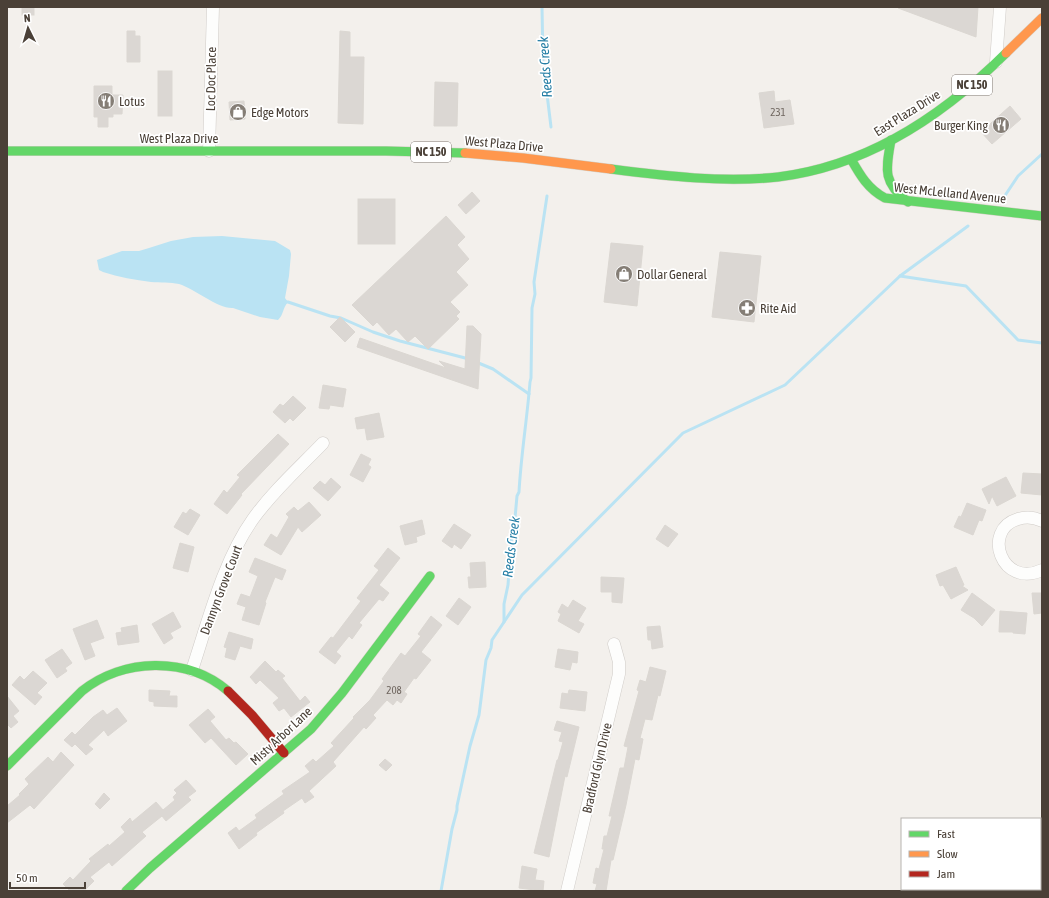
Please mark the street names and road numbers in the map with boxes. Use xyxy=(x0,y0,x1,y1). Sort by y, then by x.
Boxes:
street label: Loc Doc Place xyxy=(203,47,219,111)
road number: NC 150 xyxy=(952,75,992,95)
street label: East Plaza Drive xyxy=(871,87,943,139)
street label: West Plaza Drive xyxy=(140,131,218,146)
street label: West Plaza Drive xyxy=(464,133,544,155)
road number: NC 150 xyxy=(411,142,451,162)
street label: West McLelland Avenue xyxy=(893,180,1007,206)
street label: Dannyn Grove Court xyxy=(197,543,245,637)
street label: Misty Arbor Lane xyxy=(247,704,315,768)
street label: Bradford Glyn Drive xyxy=(579,721,615,815)

